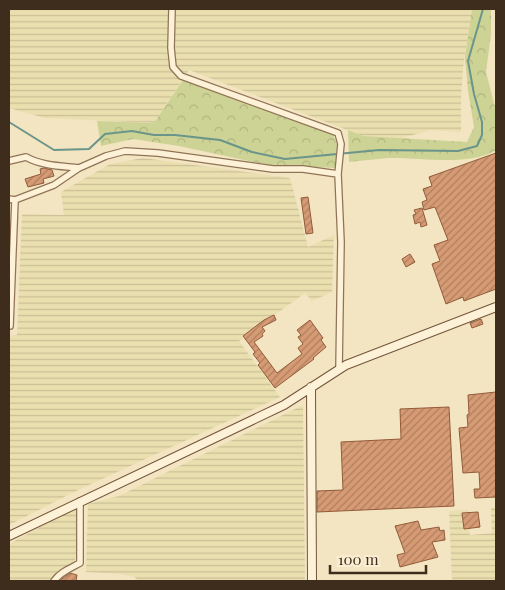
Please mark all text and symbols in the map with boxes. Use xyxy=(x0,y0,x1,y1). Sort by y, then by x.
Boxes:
scale bar xyxy=(330,542,426,574)
text: 100 m xyxy=(338,549,379,569)

